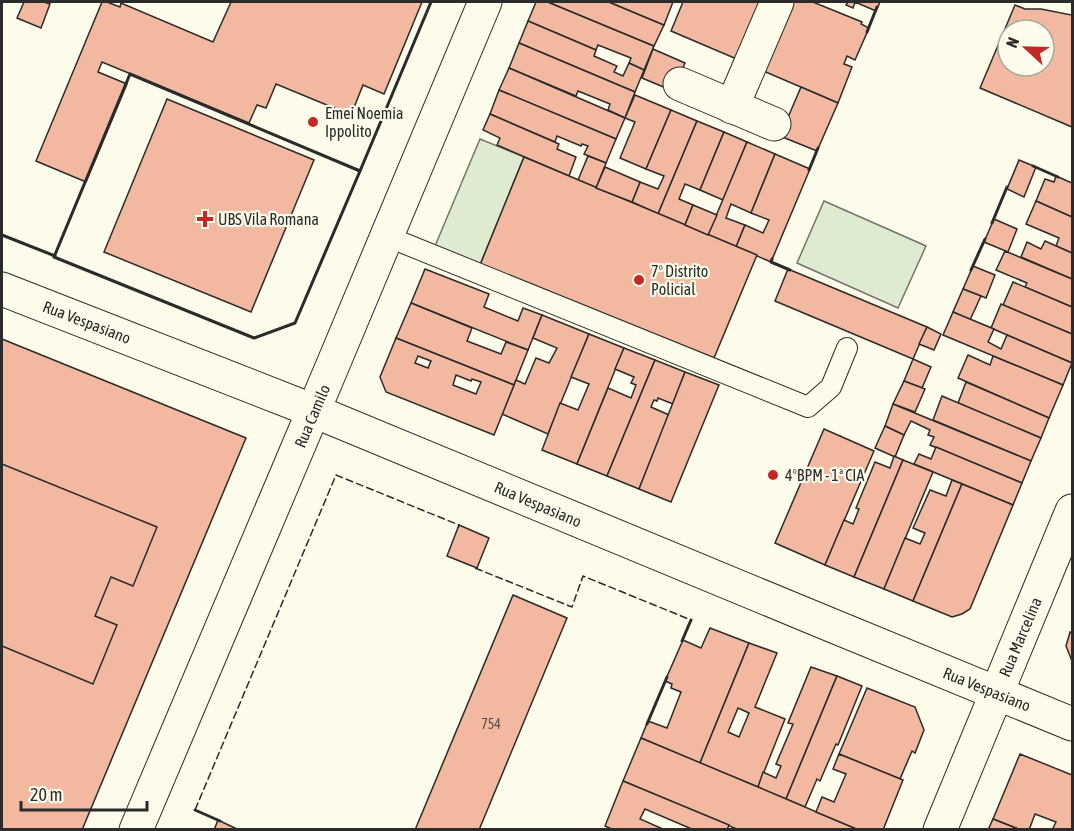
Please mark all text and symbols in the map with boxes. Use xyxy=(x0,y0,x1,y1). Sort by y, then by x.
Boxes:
north arrow xyxy=(996,18,1056,78)
text: N xyxy=(1002,35,1022,50)
place label: Emei Noemia Ippolito xyxy=(325,104,403,141)
marker: Emei Noemia Ippolito xyxy=(306,115,320,129)
marker: UBS Vila Romana xyxy=(196,210,214,228)
place label: UBS Vila Romana xyxy=(218,210,319,228)
place label: 7º Distrito Policial xyxy=(651,262,708,298)
marker: 7º Distrito Policial xyxy=(632,273,646,287)
street label: Rua Vespasiano xyxy=(40,297,134,348)
street label: Rua Camilo xyxy=(291,382,333,450)
place label: 4ºBPM - 1ª CIA xyxy=(785,466,864,484)
marker: 4ºBPM - 1ª CIA xyxy=(766,468,780,482)
street label: Rua Vespasiano xyxy=(491,478,584,531)
street label: Rua Marcelina xyxy=(995,595,1045,679)
street label: Rua Vespasiano xyxy=(940,663,1033,716)
house number: 754 xyxy=(481,716,501,732)
scale bar xyxy=(21,774,147,812)
text: 20 m xyxy=(30,784,62,805)

